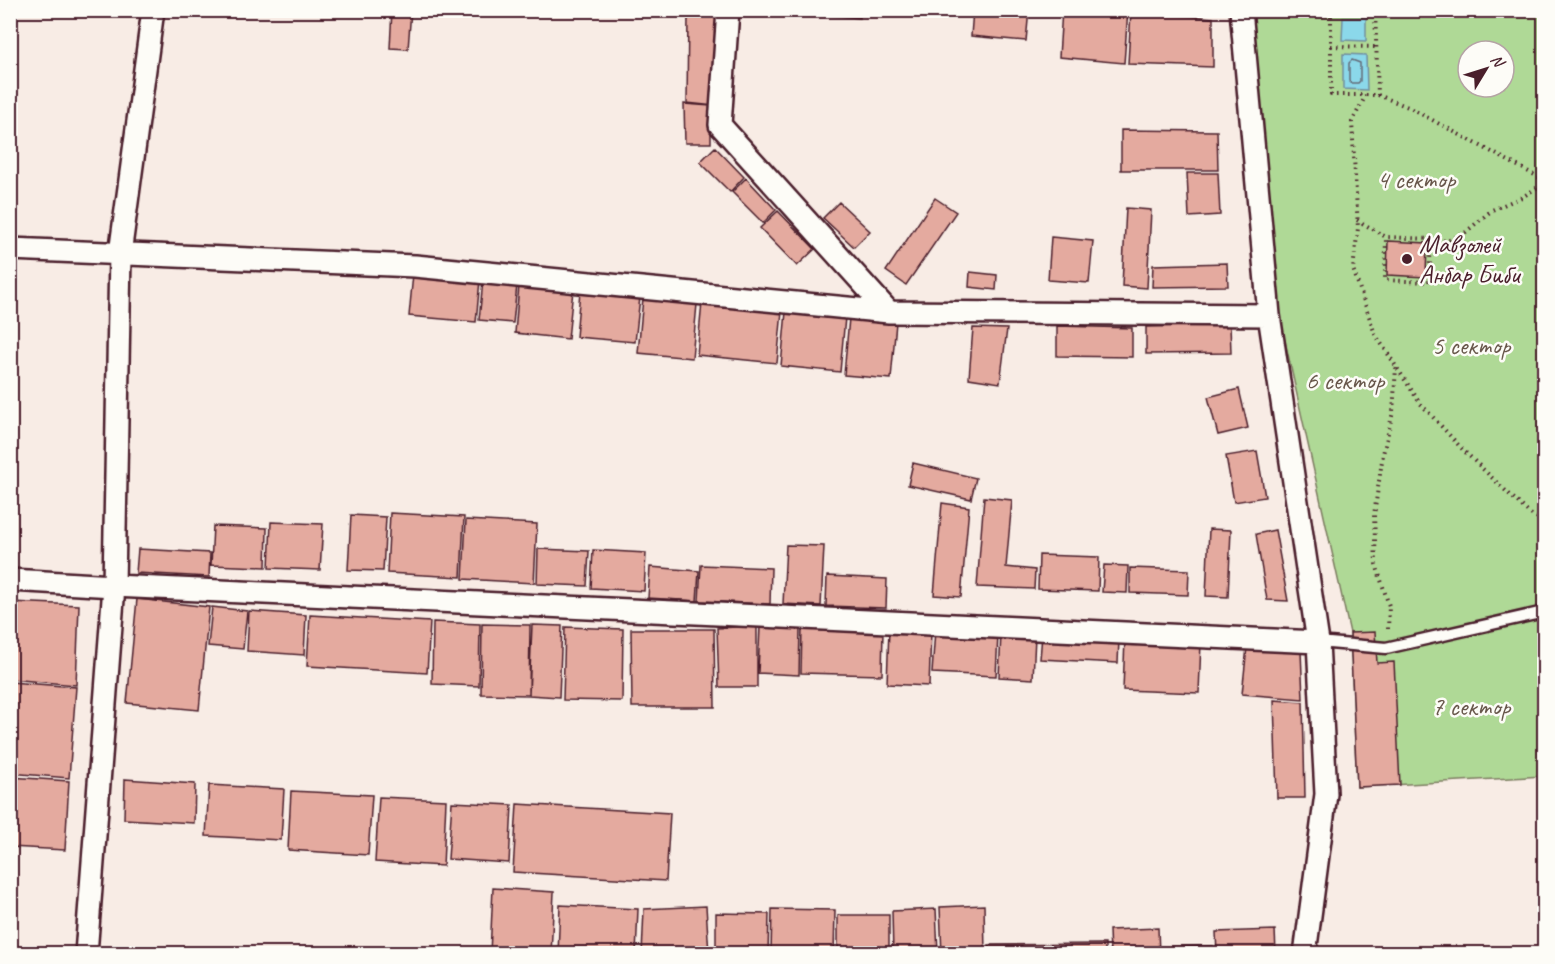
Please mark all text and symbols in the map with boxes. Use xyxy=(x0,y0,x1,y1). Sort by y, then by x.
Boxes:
north arrow xyxy=(1456,39,1516,99)
text: N xyxy=(1486,50,1510,73)
park label: 4 сектор xyxy=(1377,163,1457,196)
place label: Мавзолей Анбар Биби xyxy=(1419,228,1522,291)
marker: Мавзолей Анбар Биби xyxy=(1400,252,1414,266)
park label: 5 сектор xyxy=(1432,329,1512,362)
park label: 6 сектор xyxy=(1306,364,1386,397)
park label: 7 сектор xyxy=(1432,690,1512,723)

